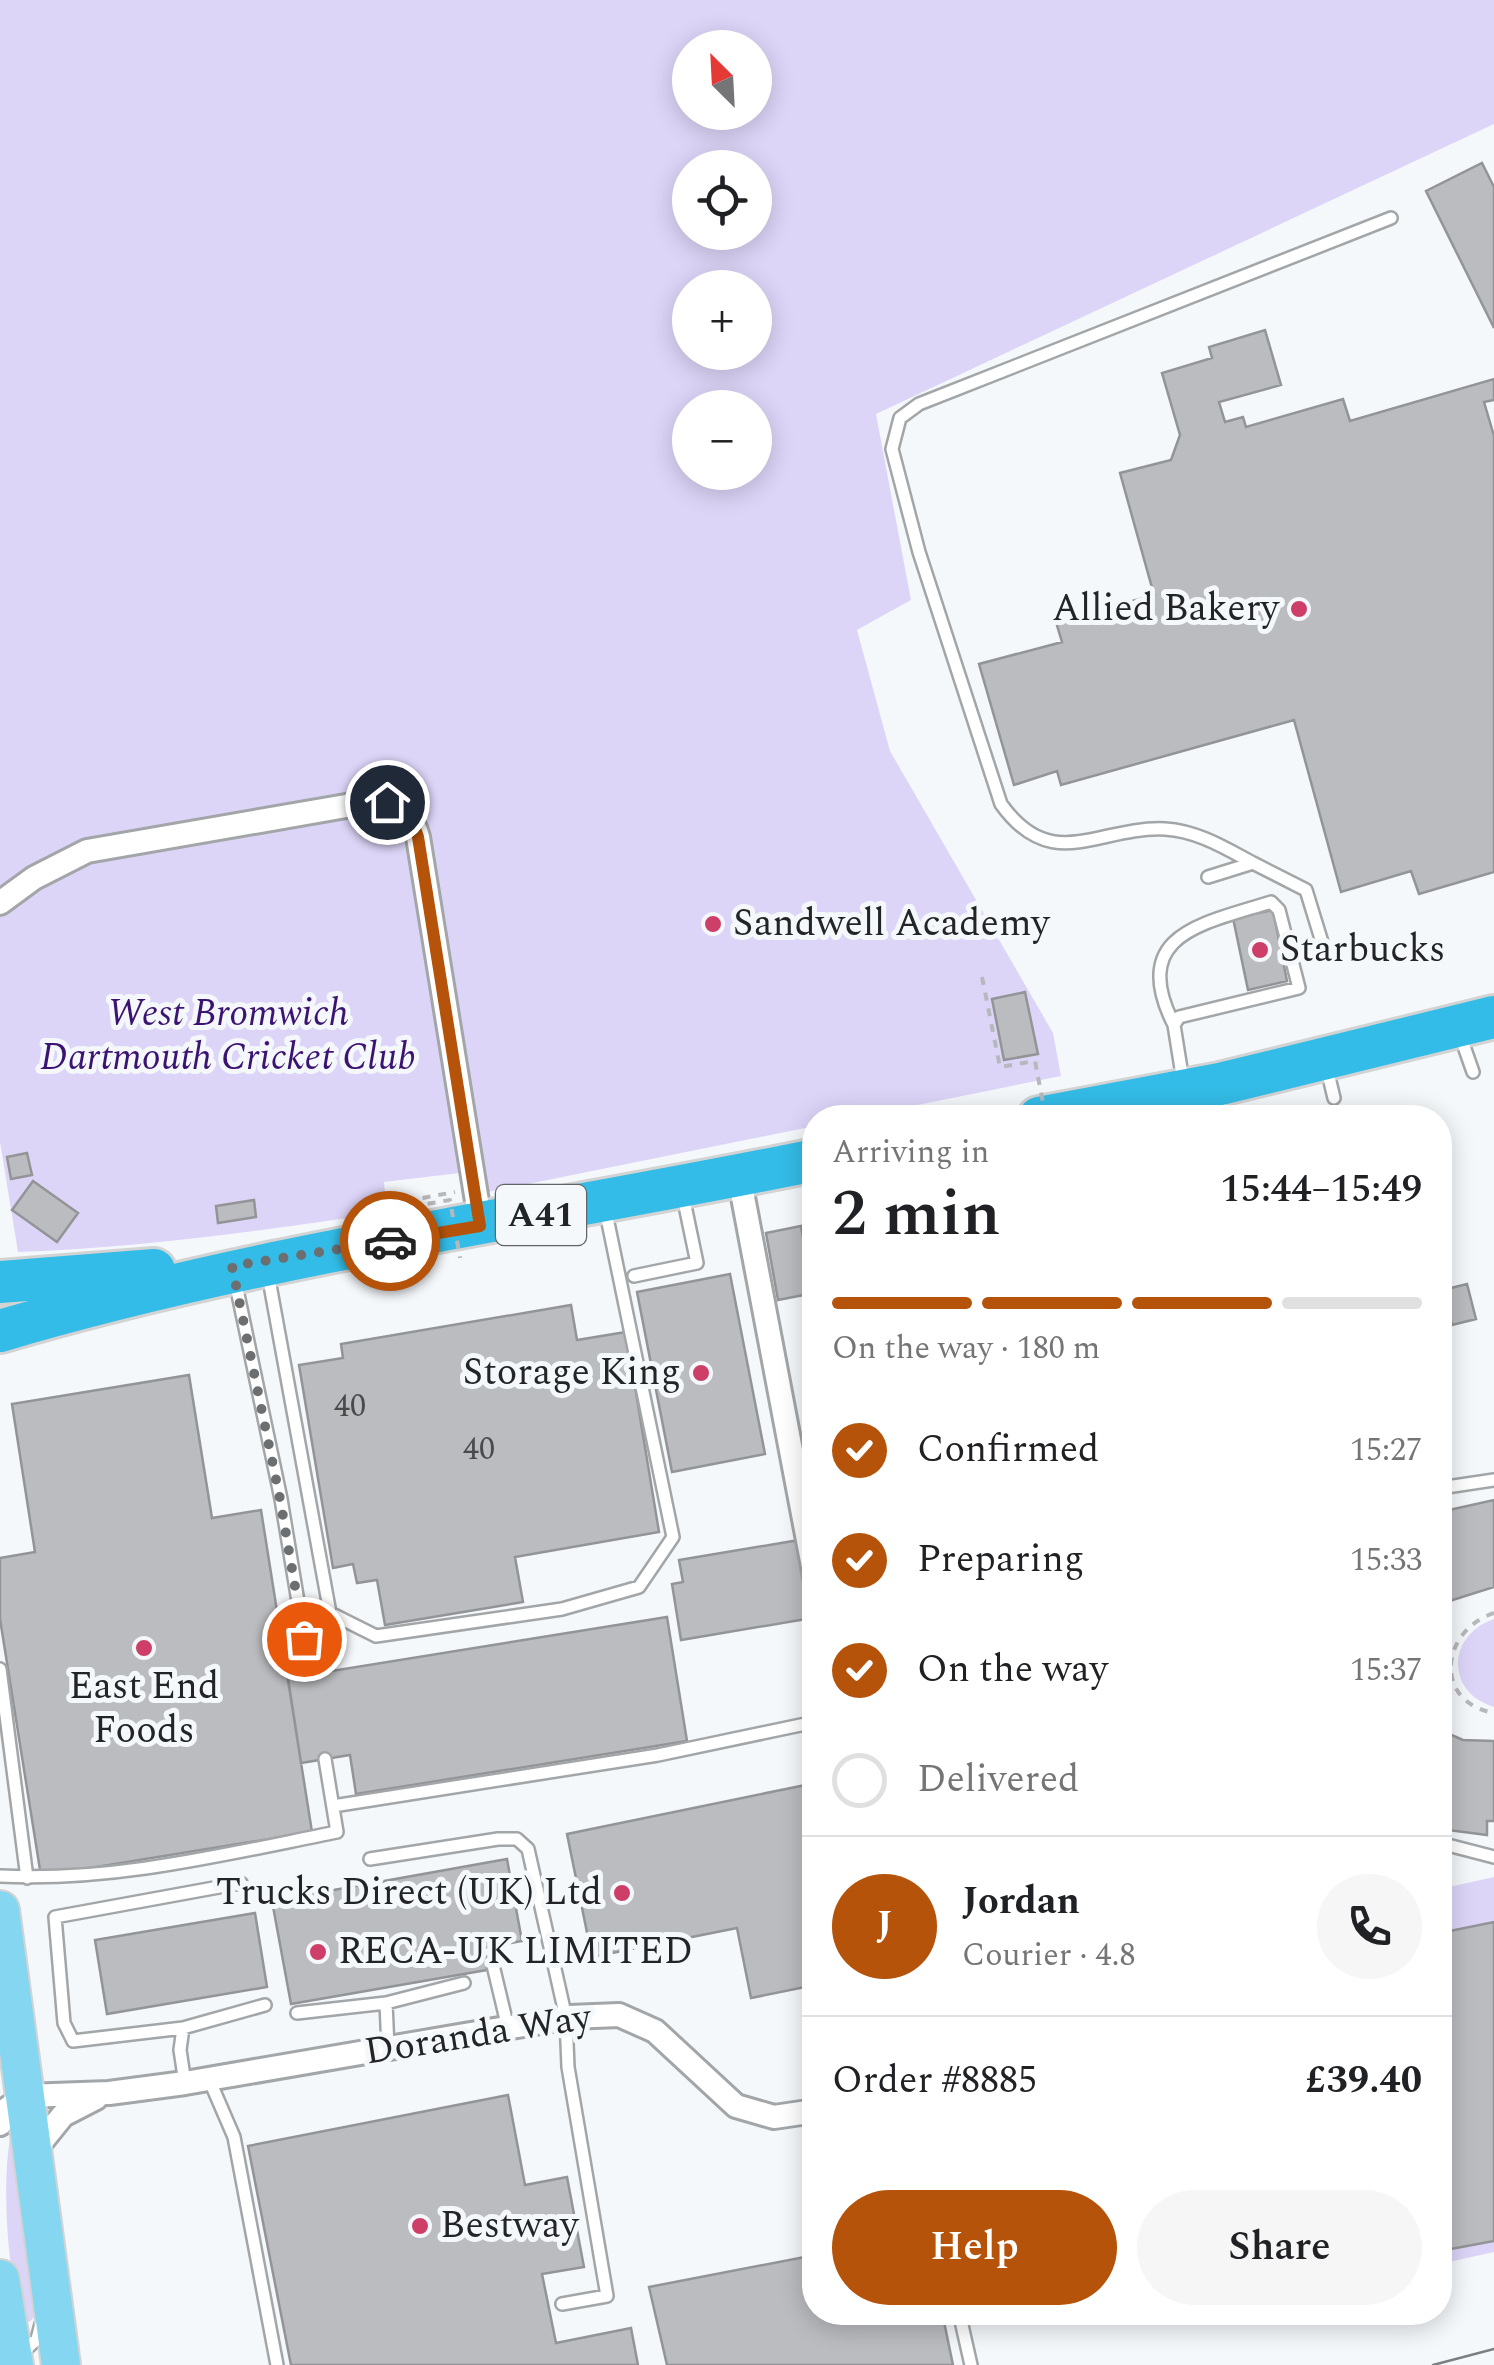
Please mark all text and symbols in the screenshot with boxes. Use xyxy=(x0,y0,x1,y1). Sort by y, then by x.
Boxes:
north arrow xyxy=(672,30,772,130)
map controls xyxy=(672,30,772,490)
button: locate xyxy=(672,150,772,250)
button: + xyxy=(672,270,772,370)
button: − xyxy=(672,390,772,490)
place label: Allied Bakery xyxy=(1052,580,1281,638)
marker: Allied Bakery xyxy=(1288,598,1310,620)
pin xyxy=(345,760,430,845)
icon: home xyxy=(360,775,415,830)
place label: Sandwell Academy xyxy=(733,895,1051,953)
marker: Sandwell Academy xyxy=(702,913,724,935)
place label: Starbucks xyxy=(1280,921,1445,979)
marker: Starbucks xyxy=(1249,939,1271,961)
park label: West Bromwich Dartmouth Cricket Club xyxy=(40,985,416,1087)
text: Arriving in xyxy=(832,1128,989,1177)
text: 15:44–15:49 xyxy=(1220,1161,1422,1219)
text: 2 min xyxy=(832,1165,1001,1264)
road number: A41 xyxy=(496,1185,586,1245)
courier xyxy=(340,1191,440,1291)
icon: car xyxy=(363,1214,418,1269)
text: On the way · 180 m xyxy=(832,1324,1100,1373)
place label: Storage King xyxy=(463,1344,681,1402)
marker: Storage King xyxy=(690,1362,712,1384)
house number: 40 xyxy=(334,1382,366,1431)
text: Confirmed xyxy=(917,1421,1099,1479)
icon: check xyxy=(832,1423,887,1478)
house number: 40 xyxy=(463,1425,495,1474)
text: 15:27 xyxy=(1350,1426,1422,1475)
text: Preparing xyxy=(917,1531,1084,1589)
icon: check xyxy=(832,1533,887,1588)
text: 15:33 xyxy=(1350,1536,1422,1585)
pin xyxy=(262,1597,347,1682)
icon: bag xyxy=(277,1612,332,1667)
marker: East End Foods xyxy=(133,1637,155,1659)
text: On the way xyxy=(917,1641,1108,1699)
icon: check xyxy=(832,1643,887,1698)
text: 15:37 xyxy=(1350,1646,1422,1695)
place label: East End Foods xyxy=(69,1658,219,1760)
text: Delivered xyxy=(917,1751,1079,1809)
place label: Trucks Direct (UK) Ltd xyxy=(216,1864,602,1922)
text: Jordan xyxy=(962,1873,1080,1931)
button: phone xyxy=(1317,1874,1422,1979)
marker: Trucks Direct (UK) Ltd xyxy=(611,1882,633,1904)
text: J xyxy=(876,1897,893,1955)
place label: RECA-UK LIMITED xyxy=(338,1923,693,1981)
text: Courier · 4.8 xyxy=(962,1931,1135,1980)
marker: RECA-UK LIMITED xyxy=(307,1941,329,1963)
street label: Doranda Way xyxy=(361,1988,597,2082)
text: Order #8885 xyxy=(832,2052,1037,2110)
text: £39.40 xyxy=(1305,2052,1422,2110)
button: Help xyxy=(832,2190,1117,2305)
button: Share xyxy=(1137,2190,1422,2305)
place label: Bestway xyxy=(440,2197,580,2255)
marker: Bestway xyxy=(409,2215,431,2237)

